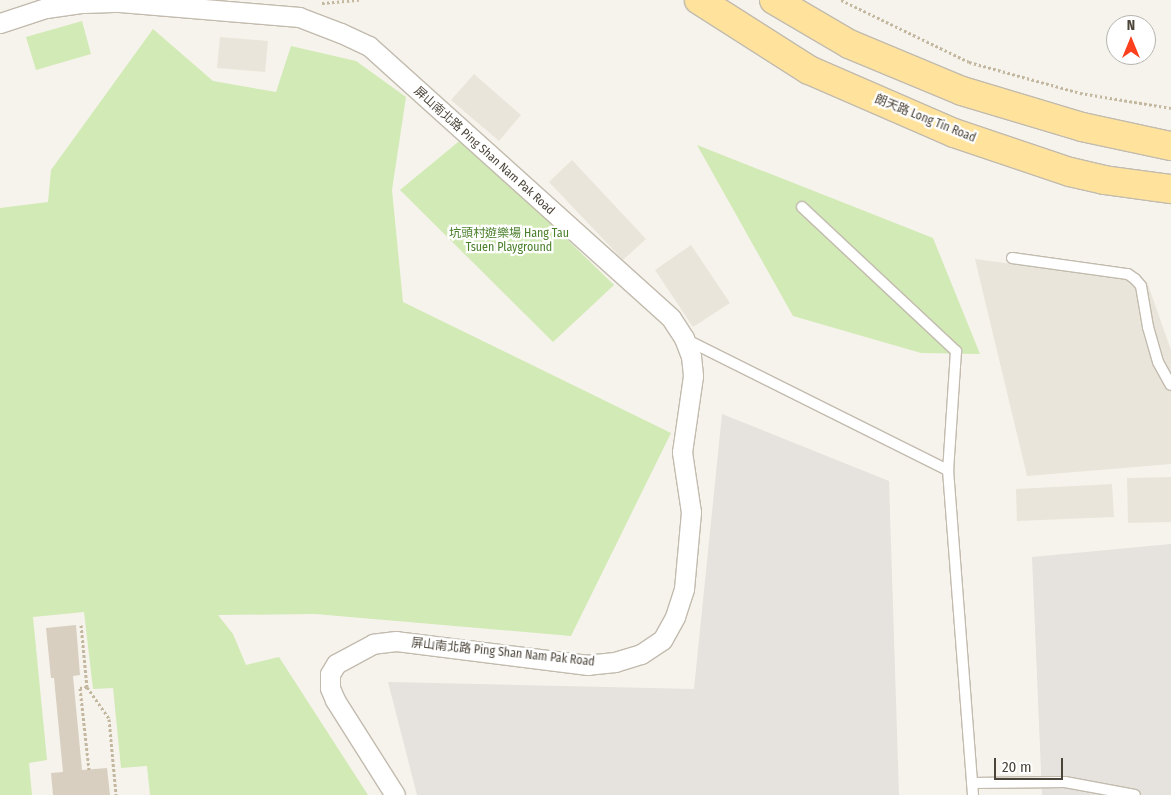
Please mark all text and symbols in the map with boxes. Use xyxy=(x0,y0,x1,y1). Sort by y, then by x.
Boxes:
north arrow xyxy=(1106,15,1156,65)
text: N xyxy=(1127,17,1135,34)
street label: 屏山南北路 Ping Shan Nam Pak Road xyxy=(411,84,557,218)
street label: 朗天路 Long Tin Road xyxy=(872,92,978,146)
park label: 坑頭村遊樂場 Hang Tau Tsuen Playground xyxy=(449,227,569,255)
street label: 屏山南北路 Ping Shan Nam Pak Road xyxy=(411,636,595,670)
scale bar xyxy=(996,748,1065,780)
text: 20 m xyxy=(1002,758,1032,776)

